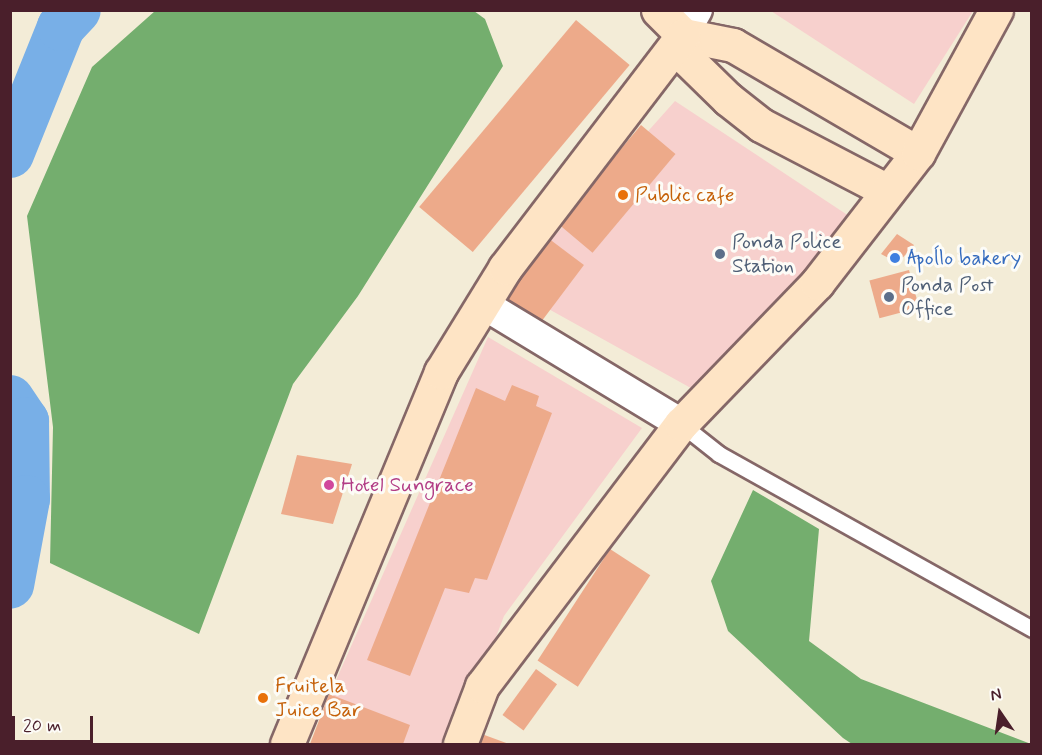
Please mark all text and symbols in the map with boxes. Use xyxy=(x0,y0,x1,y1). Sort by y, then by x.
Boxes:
place label: Public cafe xyxy=(635,182,734,208)
marker: Public cafe xyxy=(616,188,630,202)
place label: Ponda Police Station xyxy=(732,229,840,279)
place label: Apoĺlo bakery xyxy=(907,245,1021,271)
marker: Ponda Police Station xyxy=(713,247,727,261)
marker: Apoĺlo bakery xyxy=(888,251,902,265)
place label: Ponda Post Office xyxy=(901,272,992,322)
marker: Ponda Post Office xyxy=(882,290,896,304)
place label: Hotel Sungrace xyxy=(341,472,471,498)
marker: Hotel Sungrace xyxy=(322,478,336,492)
place label: Fruitela Juice Bar xyxy=(275,673,360,723)
north arrow xyxy=(970,683,1030,743)
text: N xyxy=(988,684,1003,706)
marker: Fruitela Juice Bar xyxy=(256,691,270,705)
scale bar xyxy=(15,704,96,742)
text: 20 m xyxy=(23,714,61,738)

